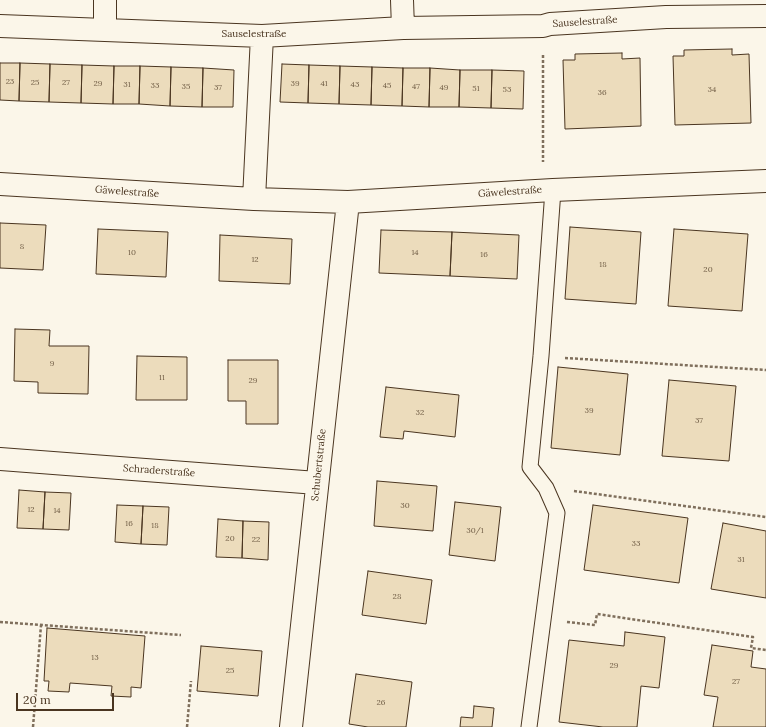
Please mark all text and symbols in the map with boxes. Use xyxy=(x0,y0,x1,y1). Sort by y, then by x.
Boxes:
street label: Sauselestraße xyxy=(552,14,618,30)
street label: Sauselestraße xyxy=(221,28,287,40)
house number: 23 xyxy=(6,77,14,87)
house number: 25 xyxy=(31,78,39,88)
house number: 27 xyxy=(62,78,70,88)
house number: 29 xyxy=(94,79,102,89)
house number: 39 xyxy=(290,79,300,89)
house number: 41 xyxy=(320,79,328,89)
house number: 31 xyxy=(123,80,131,90)
house number: 43 xyxy=(351,80,359,90)
house number: 33 xyxy=(151,81,159,91)
house number: 45 xyxy=(383,81,391,91)
house number: 35 xyxy=(182,82,190,92)
house number: 47 xyxy=(412,82,420,92)
house number: 37 xyxy=(214,83,222,93)
house number: 49 xyxy=(440,83,448,93)
house number: 51 xyxy=(472,84,480,94)
house number: 53 xyxy=(503,85,511,95)
house number: 34 xyxy=(708,85,716,95)
house number: 36 xyxy=(597,88,607,98)
street label: Gäwelestraße xyxy=(95,184,159,200)
street label: Gäwelestraße xyxy=(478,184,542,200)
house number: 8 xyxy=(20,242,24,252)
house number: 10 xyxy=(128,248,136,258)
house number: 14 xyxy=(411,248,419,258)
house number: 16 xyxy=(480,250,488,260)
house number: 12 xyxy=(251,255,259,265)
house number: 18 xyxy=(599,260,607,270)
house number: 20 xyxy=(703,265,713,275)
house number: 9 xyxy=(50,359,54,369)
house number: 11 xyxy=(159,373,165,383)
house number: 29 xyxy=(249,376,257,386)
house number: 39 xyxy=(584,406,594,416)
house number: 32 xyxy=(416,408,424,418)
house number: 37 xyxy=(695,416,703,426)
street label: Schubertstraße xyxy=(309,428,329,502)
street label: Schraderstraße xyxy=(123,462,195,480)
house number: 30 xyxy=(400,501,410,511)
house number: 12 xyxy=(27,505,35,515)
house number: 14 xyxy=(53,506,61,516)
house number: 16 xyxy=(125,519,133,529)
house number: 18 xyxy=(151,521,159,531)
house number: 30/1 xyxy=(466,526,484,536)
house number: 20 xyxy=(225,534,235,544)
house number: 22 xyxy=(252,535,260,545)
house number: 33 xyxy=(632,539,640,549)
house number: 31 xyxy=(737,555,745,565)
house number: 28 xyxy=(393,592,401,602)
house number: 13 xyxy=(91,653,99,663)
house number: 29 xyxy=(610,661,618,671)
house number: 25 xyxy=(226,666,234,676)
house number: 27 xyxy=(732,677,740,687)
scale bar xyxy=(18,685,116,711)
text: 20 m xyxy=(23,692,51,707)
house number: 26 xyxy=(377,698,385,708)

